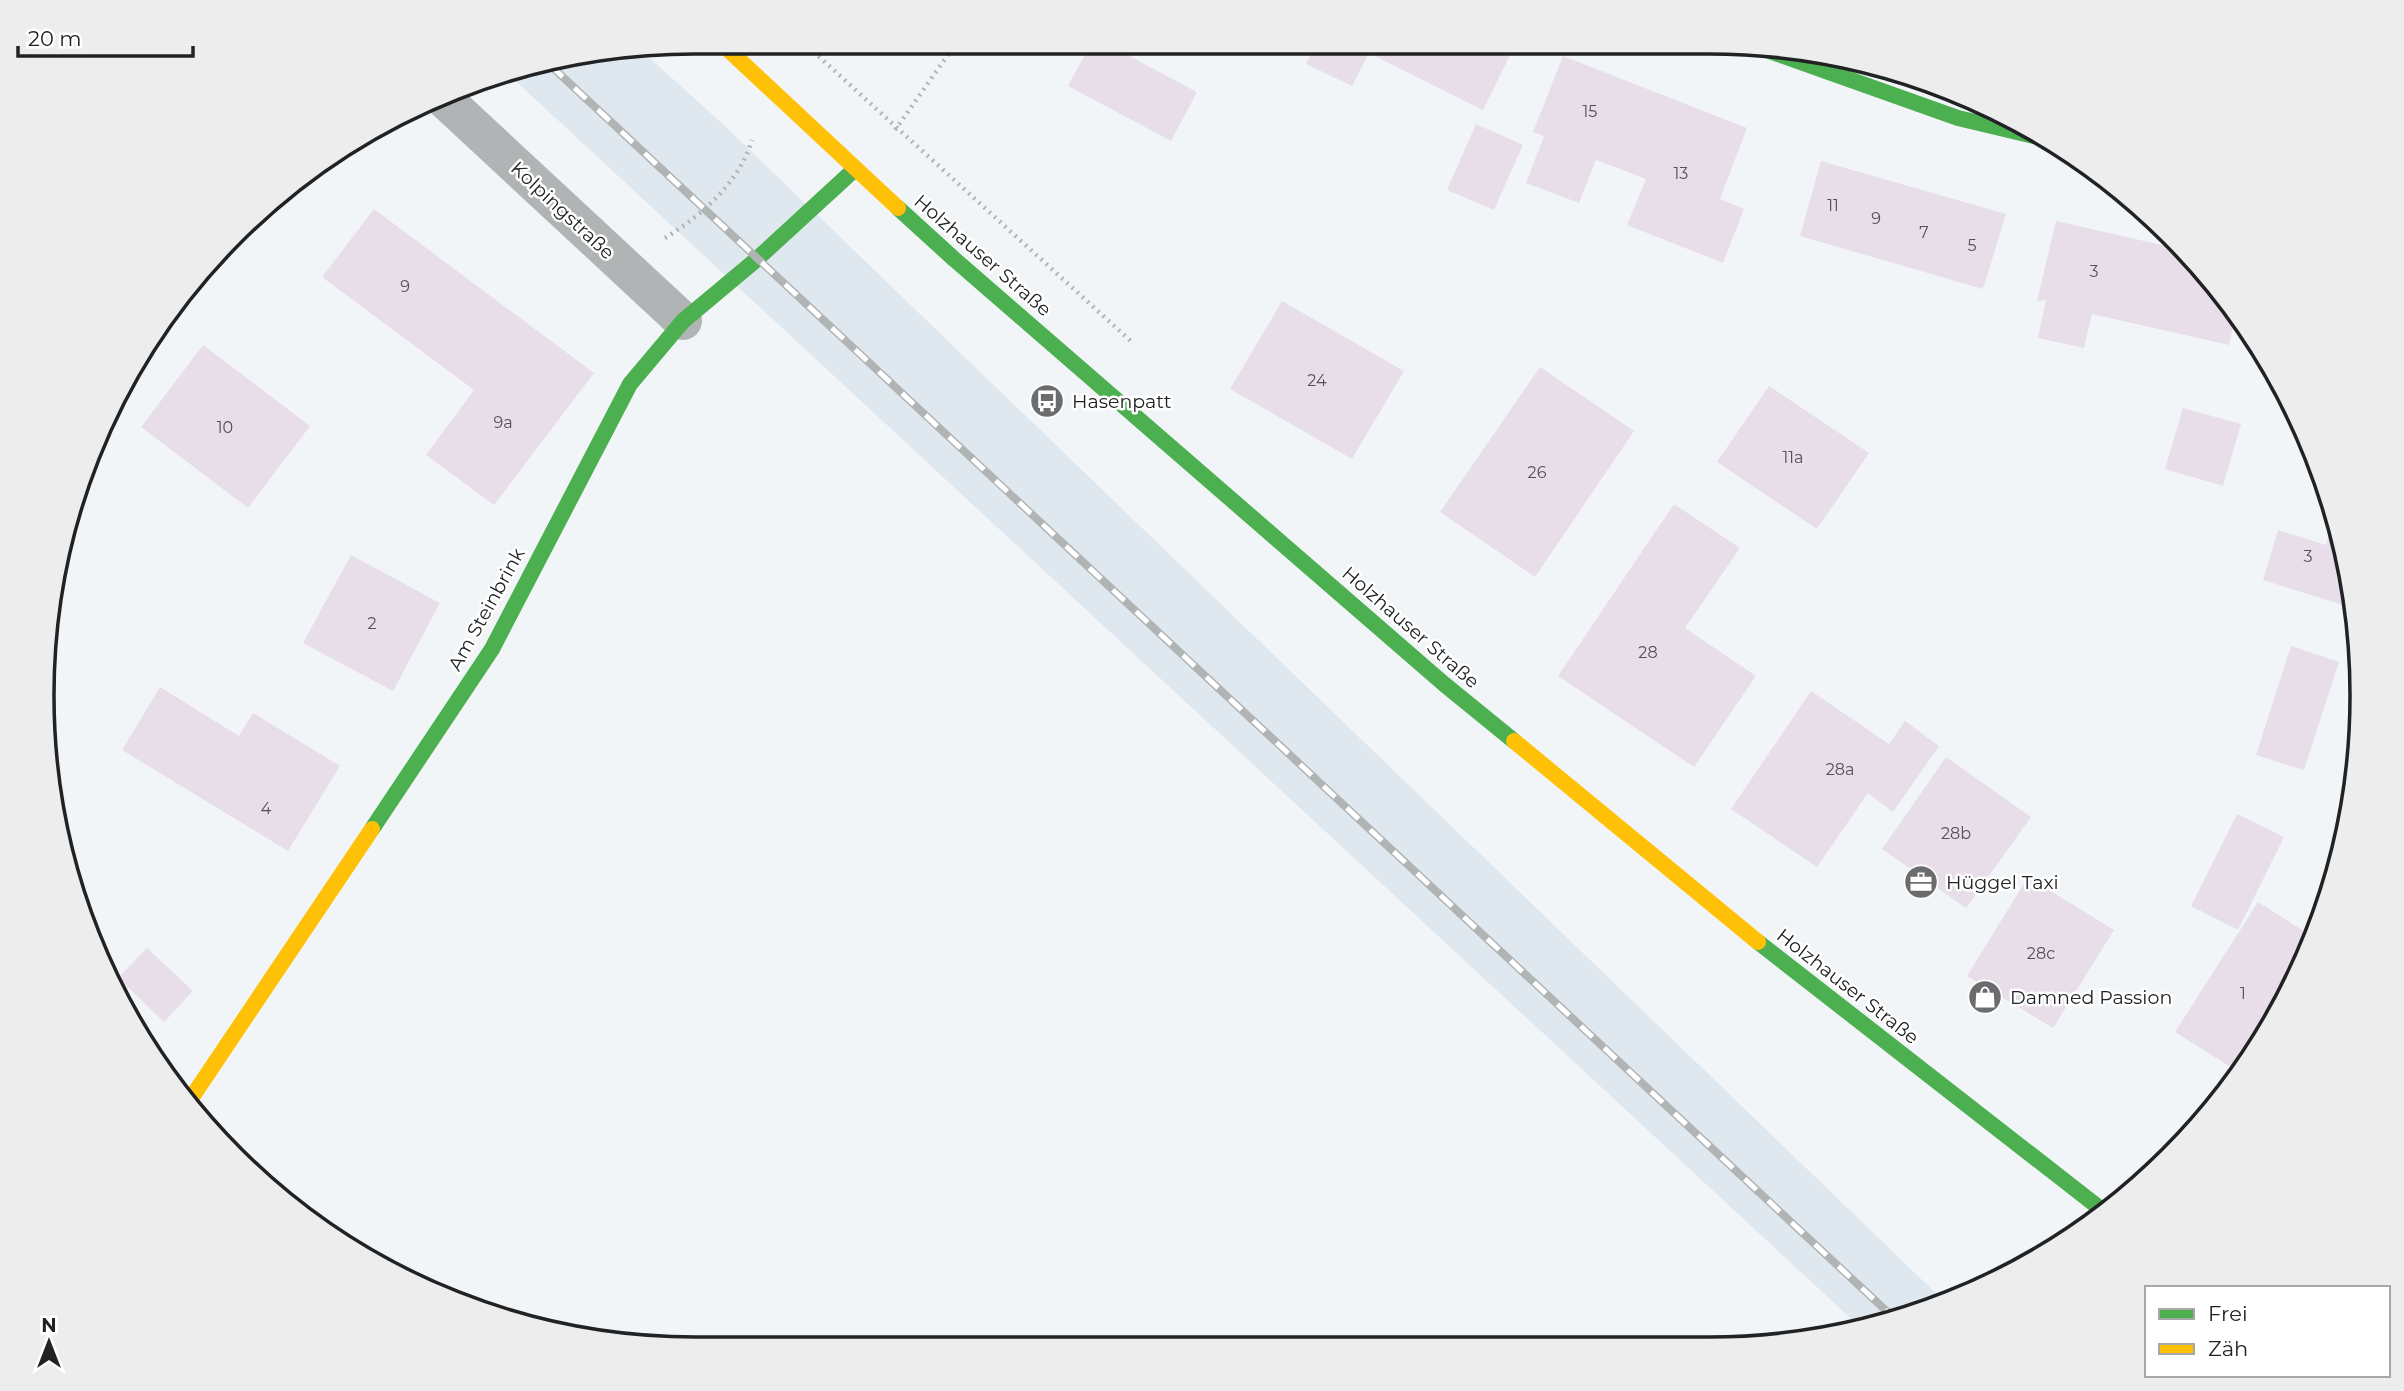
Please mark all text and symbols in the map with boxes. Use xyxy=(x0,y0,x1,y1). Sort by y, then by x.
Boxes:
scale bar xyxy=(18,14,192,58)
text: 20 m xyxy=(28,26,82,51)
house number: 15 xyxy=(1583,102,1597,121)
street label: Kolpingstraße xyxy=(506,157,619,264)
house number: 13 xyxy=(1674,164,1688,183)
street label: Holzhauser Straße xyxy=(909,190,1056,321)
house number: 11 xyxy=(1827,196,1839,215)
house number: 9 xyxy=(1871,209,1881,228)
house number: 7 xyxy=(1919,223,1929,242)
house number: 5 xyxy=(1967,236,1977,255)
house number: 3 xyxy=(2089,262,2099,281)
house number: 9 xyxy=(400,277,410,296)
house number: 24 xyxy=(1307,371,1327,390)
bus stop icon: Hasenpatt xyxy=(1028,382,1066,420)
place label: Hasenpatt xyxy=(1072,390,1172,413)
house number: 9a xyxy=(493,413,513,432)
house number: 10 xyxy=(217,418,233,437)
house number: 11a xyxy=(1783,448,1804,467)
house number: 26 xyxy=(1528,463,1547,482)
street label: Am Steinbrink xyxy=(443,543,530,675)
house number: 3 xyxy=(2303,547,2313,566)
street label: Holzhauser Straße xyxy=(1337,562,1484,693)
house number: 2 xyxy=(367,614,377,633)
house number: 28 xyxy=(1638,643,1658,662)
house number: 28a xyxy=(1826,760,1854,779)
house number: 4 xyxy=(261,799,272,818)
house number: 28b xyxy=(1941,824,1971,843)
office icon: Hüggel Taxi xyxy=(1902,863,1940,901)
place label: Hüggel Taxi xyxy=(1946,871,2059,894)
street label: Holzhauser Straße xyxy=(1772,924,1923,1049)
house number: 28c xyxy=(2027,944,2055,963)
shop icon: Damned Passion xyxy=(1966,978,2004,1016)
house number: 1 xyxy=(2240,984,2246,1003)
place label: Damned Passion xyxy=(2010,986,2172,1009)
legend xyxy=(2145,1286,2390,1377)
text: Frei xyxy=(2208,1301,2248,1326)
north arrow xyxy=(14,1307,84,1377)
text: N xyxy=(41,1314,57,1337)
text: Zäh xyxy=(2208,1336,2248,1361)

